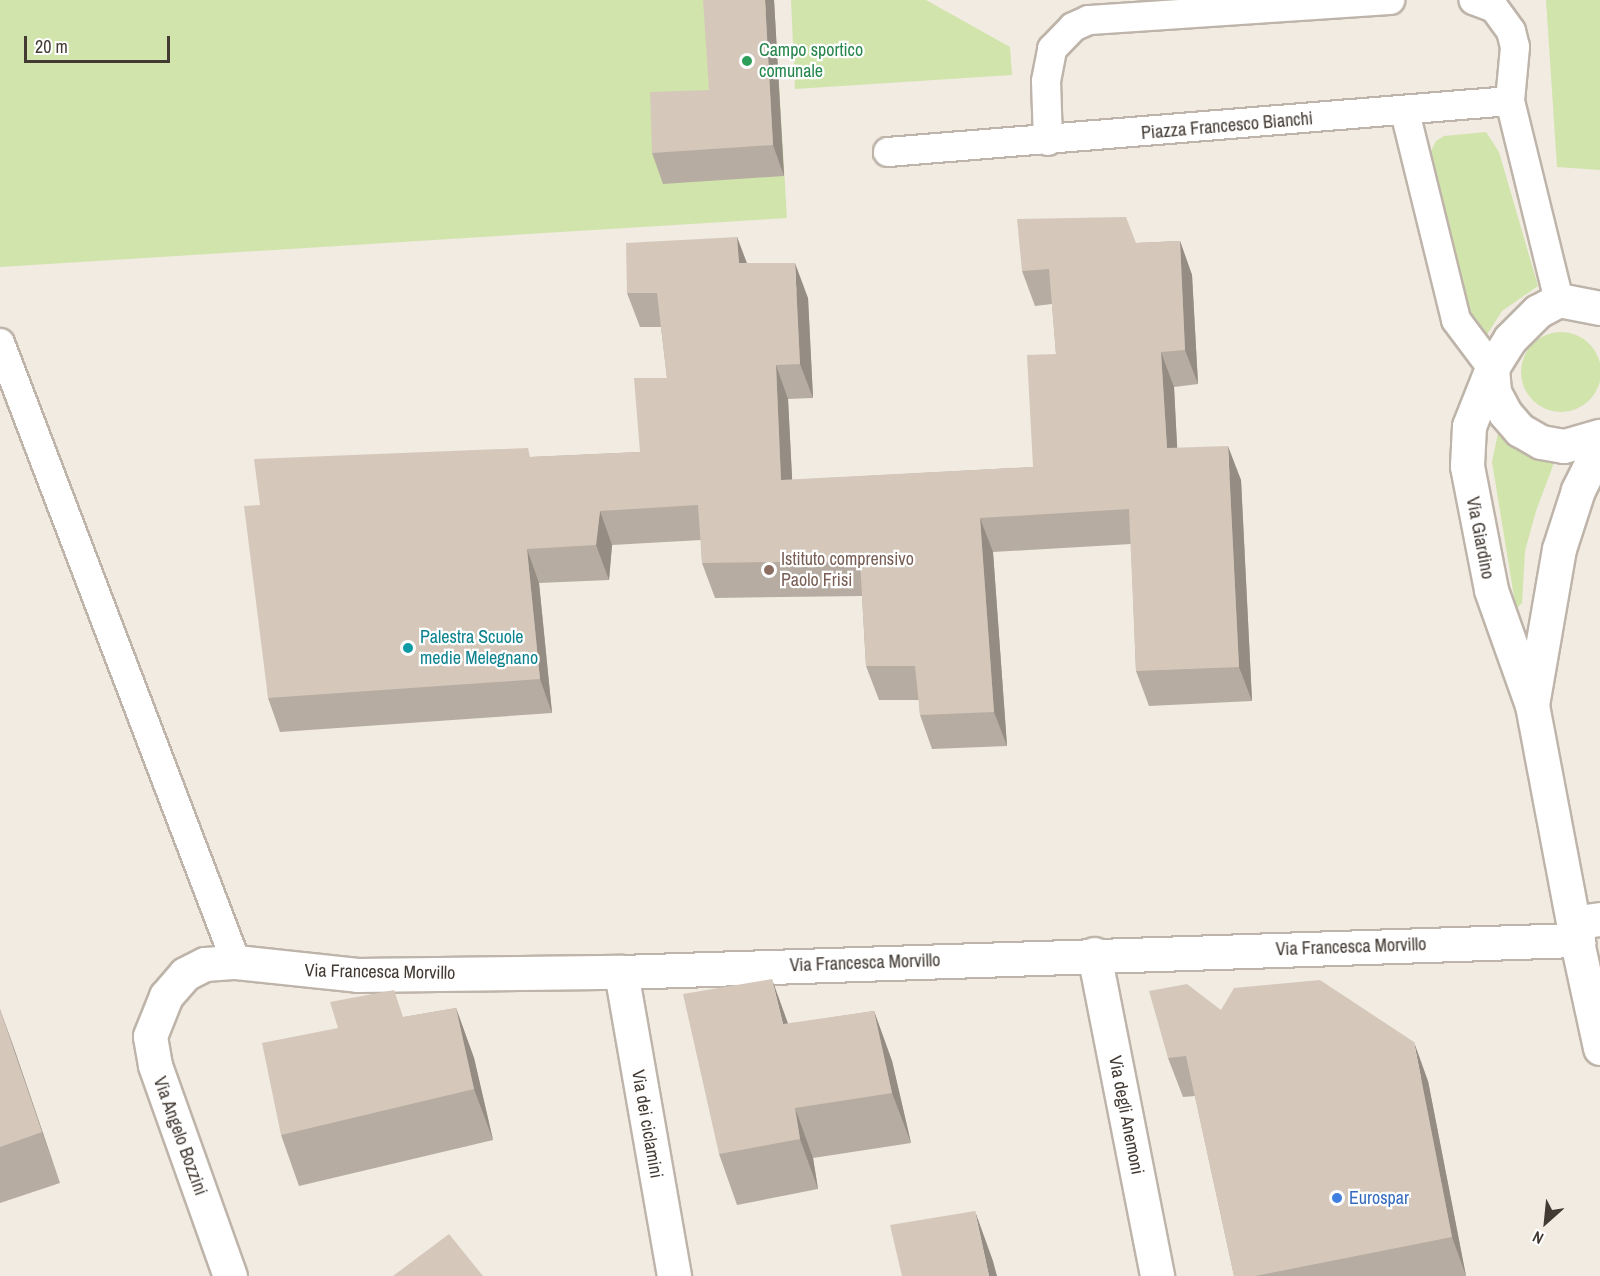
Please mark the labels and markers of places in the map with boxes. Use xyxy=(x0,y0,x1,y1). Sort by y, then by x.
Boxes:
place label: Campo sportico comunale xyxy=(759,40,863,82)
marker: Campo sportico comunale xyxy=(740,54,754,68)
place label: Istituto comprensivo Paolo Frisi xyxy=(781,549,914,592)
marker: Istituto comprensivo Paolo Frisi xyxy=(762,563,776,577)
place label: Palestra Scuole medie Melegnano xyxy=(420,627,538,670)
marker: Palestra Scuole medie Melegnano xyxy=(401,641,415,655)
place label: Eurospar xyxy=(1349,1187,1409,1209)
marker: Eurospar xyxy=(1330,1191,1344,1205)

